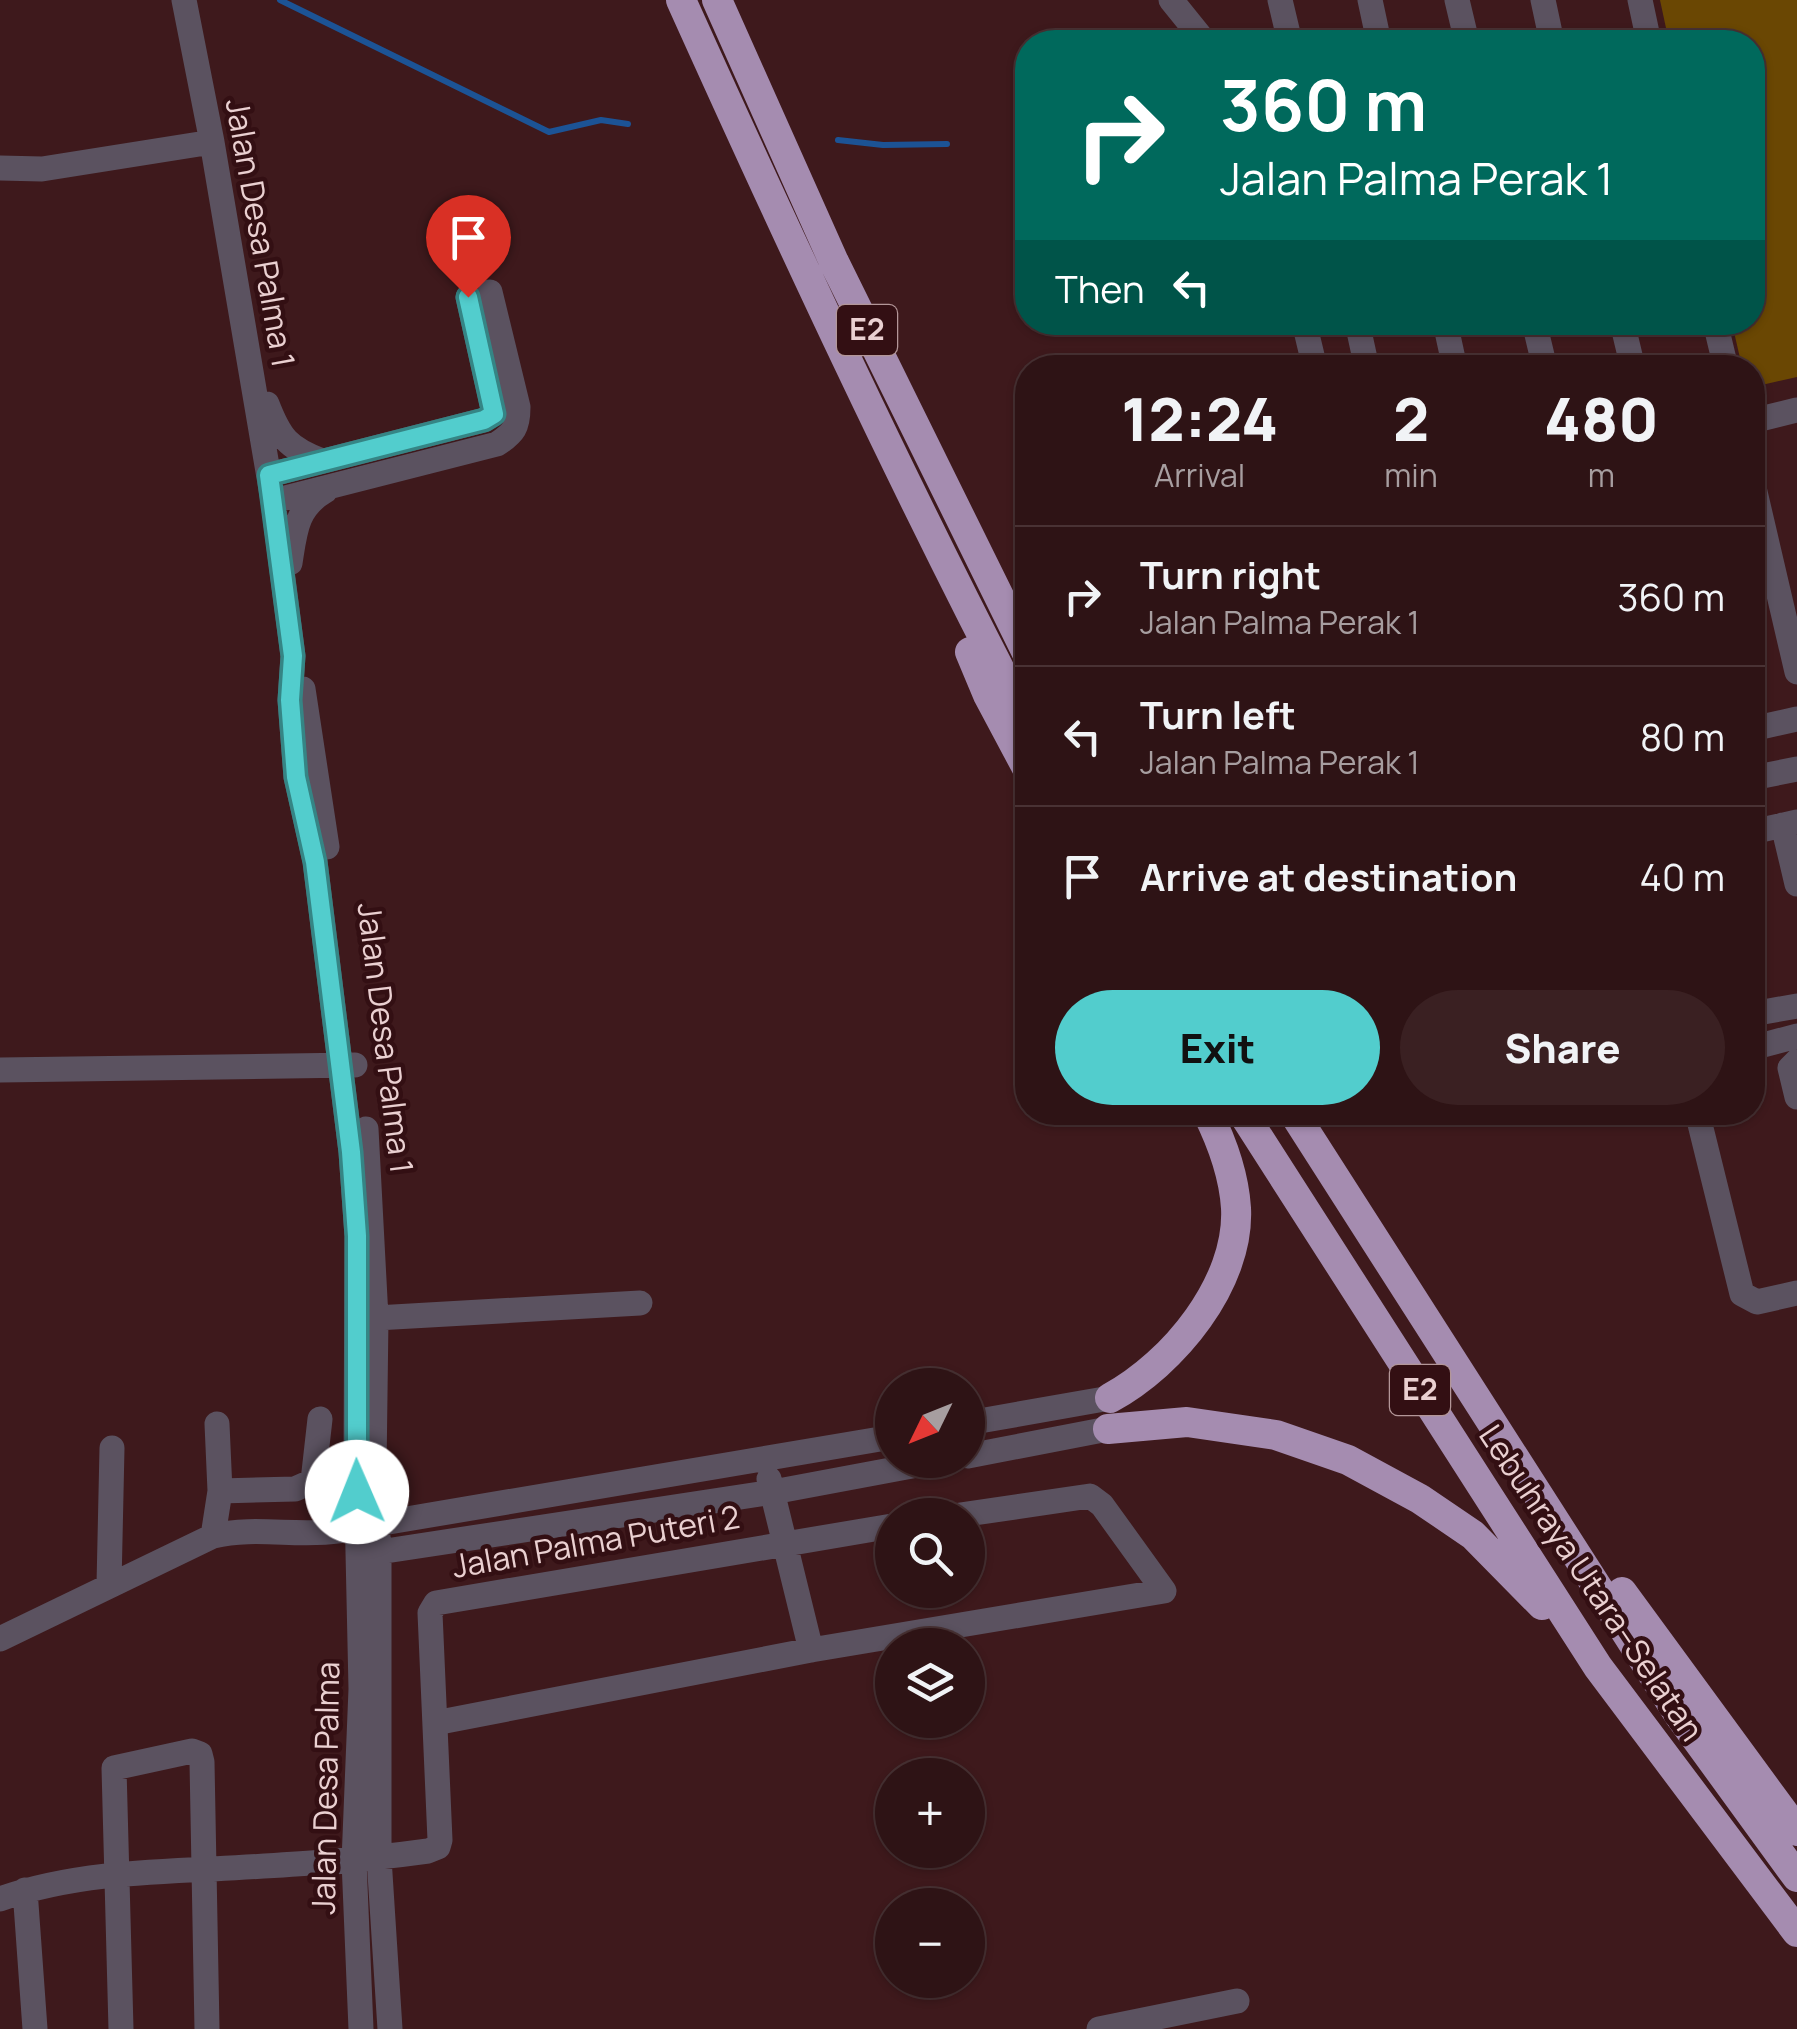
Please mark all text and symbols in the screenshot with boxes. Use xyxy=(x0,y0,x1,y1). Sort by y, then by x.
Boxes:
text: 360 m xyxy=(1220,56,1427,152)
icon: right xyxy=(1055,70,1185,200)
street label: Jalan Desa Palma 1 xyxy=(216,95,306,371)
text: Jalan Palma Perak 1 xyxy=(1220,147,1613,209)
pin xyxy=(426,195,511,298)
icon: arrive xyxy=(441,210,496,265)
icon: left xyxy=(1164,260,1219,315)
text: Then xyxy=(1055,262,1144,314)
road number: E2 xyxy=(837,305,897,355)
text: 12:24 xyxy=(1121,377,1278,459)
text: 2 xyxy=(1393,377,1429,459)
text: 480 xyxy=(1544,377,1659,459)
text: Arrival xyxy=(1154,453,1245,497)
text: min xyxy=(1384,453,1438,497)
text: m xyxy=(1588,453,1615,497)
text: Turn right xyxy=(1140,548,1321,600)
icon: right xyxy=(1055,569,1110,624)
text: 360 m xyxy=(1617,570,1725,622)
text: Jalan Palma Perak 1 xyxy=(1140,600,1420,644)
text: Turn left xyxy=(1140,688,1296,740)
icon: left xyxy=(1055,709,1110,764)
text: 80 m xyxy=(1640,710,1725,762)
text: Jalan Palma Perak 1 xyxy=(1140,740,1420,784)
icon: arrive xyxy=(1055,849,1110,904)
text: Arrive at destination xyxy=(1140,850,1517,902)
text: 40 m xyxy=(1640,850,1725,902)
street label: Jalan Desa Palma 1 xyxy=(348,900,424,1176)
button: Exit xyxy=(1055,990,1380,1105)
button: Share xyxy=(1400,990,1725,1105)
road number: E2 xyxy=(1390,1365,1450,1415)
north arrow xyxy=(875,1368,985,1478)
map controls xyxy=(875,1368,985,1998)
street label: Lebuhraya Utara–Selatan xyxy=(1469,1416,1714,1749)
position arrow xyxy=(305,1440,409,1544)
street label: Jalan Palma Puteri 2 xyxy=(449,1494,743,1588)
button: search xyxy=(875,1498,985,1608)
button: layers xyxy=(875,1628,985,1738)
street label: Jalan Desa Palma xyxy=(301,1661,349,1915)
button: + xyxy=(875,1758,985,1868)
button: − xyxy=(875,1888,985,1998)

